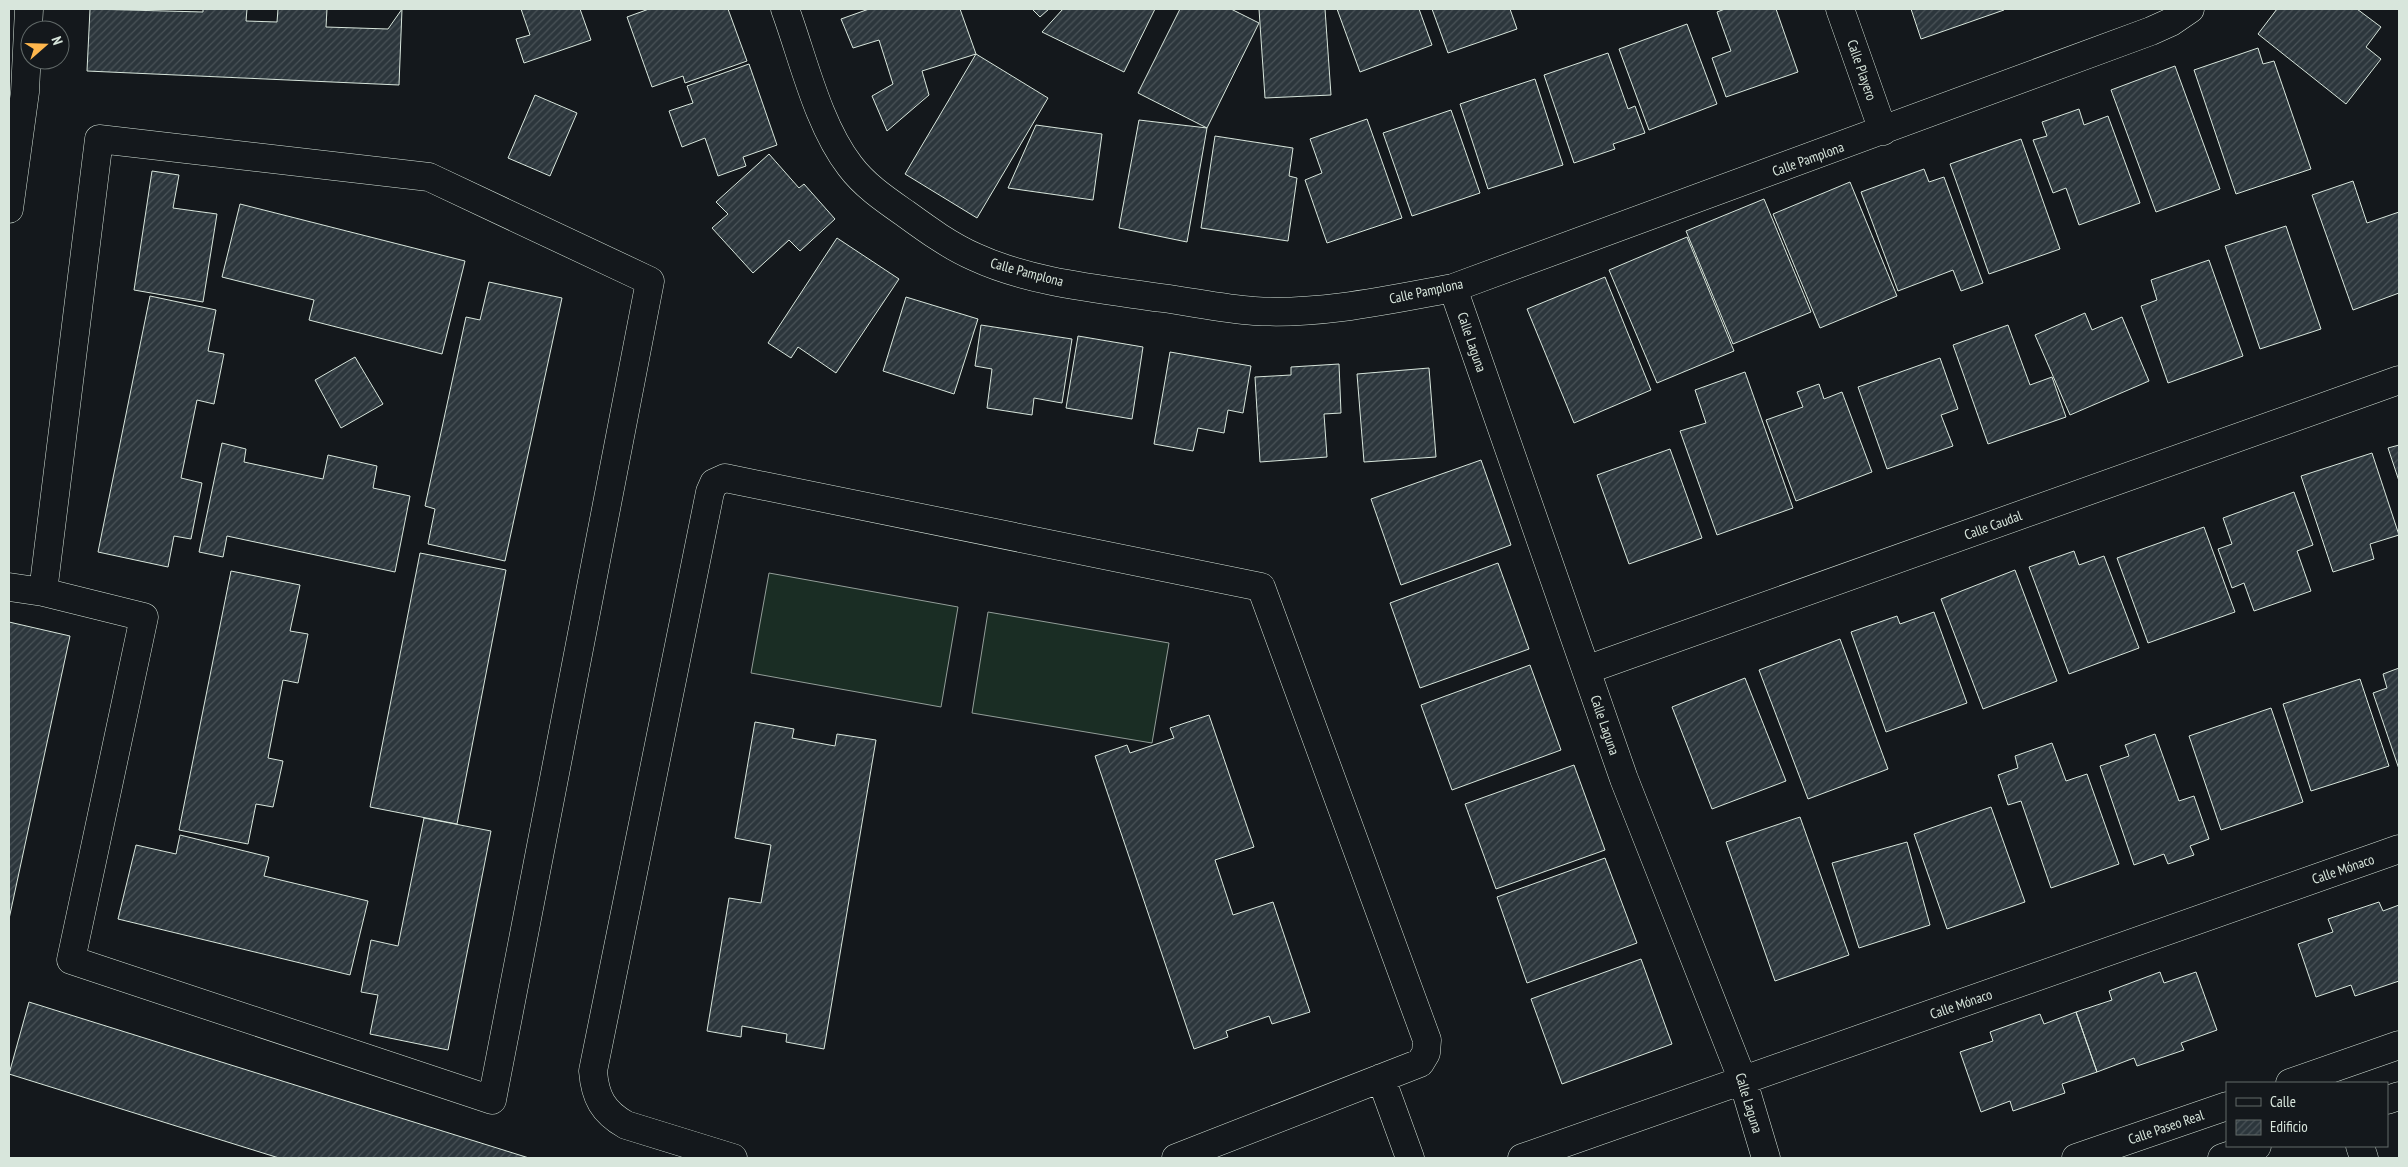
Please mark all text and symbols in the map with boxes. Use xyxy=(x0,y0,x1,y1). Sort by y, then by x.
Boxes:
north arrow xyxy=(20,20,70,70)
text: N xyxy=(47,34,67,47)
street label: Calle Playero xyxy=(1843,37,1881,103)
street label: Calle Pamplona xyxy=(1770,138,1846,180)
street label: Calle Pamplona xyxy=(988,254,1066,290)
street label: Calle Pamplona xyxy=(1387,274,1465,308)
street label: Calle Laguna xyxy=(1453,310,1491,374)
street label: Calle Caudal xyxy=(1962,506,2025,544)
street label: Calle Laguna xyxy=(1586,693,1624,757)
street label: Calle Mónaco xyxy=(2310,850,2376,888)
street label: Calle Mónaco xyxy=(1928,985,1994,1023)
street label: Calle Laguna xyxy=(1731,1071,1767,1135)
legend xyxy=(2226,1082,2388,1147)
text: Calle xyxy=(2270,1092,2296,1111)
street label: Calle Paseo Real xyxy=(2126,1105,2207,1148)
text: Edificio xyxy=(2270,1117,2308,1136)

